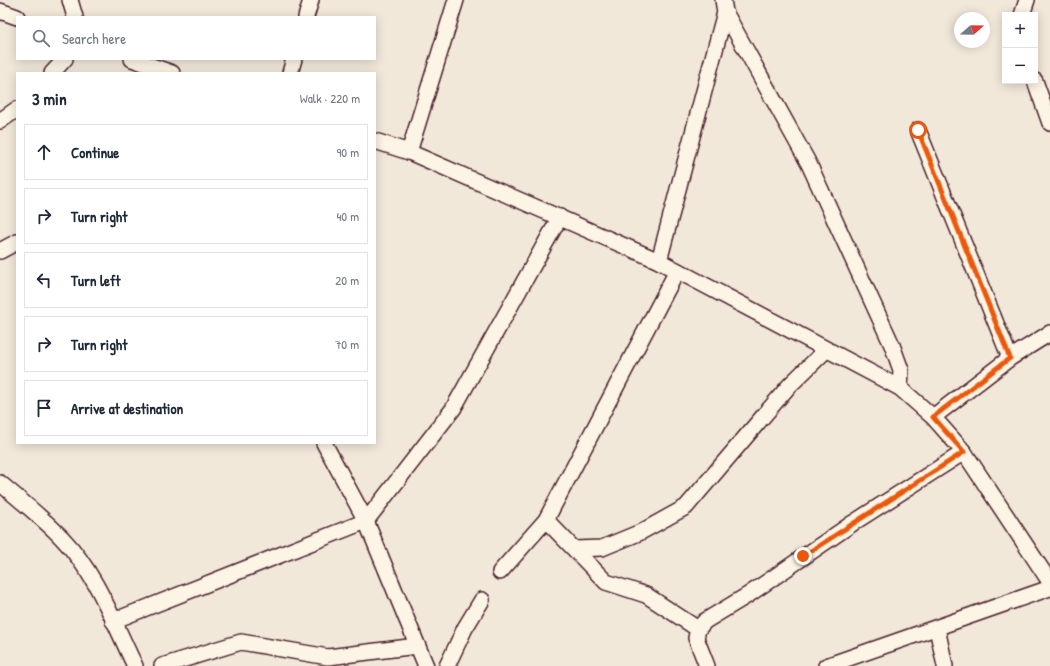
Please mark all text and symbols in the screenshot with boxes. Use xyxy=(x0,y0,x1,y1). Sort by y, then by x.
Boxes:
north arrow xyxy=(954,12,990,48)
map controls xyxy=(1002,12,1038,84)
button: + xyxy=(1002,12,1038,48)
search box xyxy=(16,16,376,60)
icon: search xyxy=(30,27,52,49)
text: Search here xyxy=(62,28,126,49)
button: − xyxy=(1002,48,1038,84)
text: 3 min xyxy=(32,87,67,110)
text: Walk · 220 m xyxy=(300,89,360,107)
route start xyxy=(909,121,927,139)
icon: ahead xyxy=(33,141,55,163)
text: Continue xyxy=(71,142,119,163)
text: 90 m xyxy=(337,143,359,161)
icon: right xyxy=(33,205,55,227)
text: Turn right xyxy=(71,206,127,227)
text: 40 m xyxy=(336,207,359,225)
icon: left xyxy=(33,269,55,291)
text: Turn left xyxy=(71,270,121,291)
text: 20 m xyxy=(335,271,359,289)
icon: right xyxy=(33,333,55,355)
text: Turn right xyxy=(71,334,127,355)
text: 70 m xyxy=(335,335,359,353)
icon: arrive xyxy=(33,397,55,419)
text: Arrive at destination xyxy=(71,398,183,419)
route end xyxy=(794,547,812,565)

